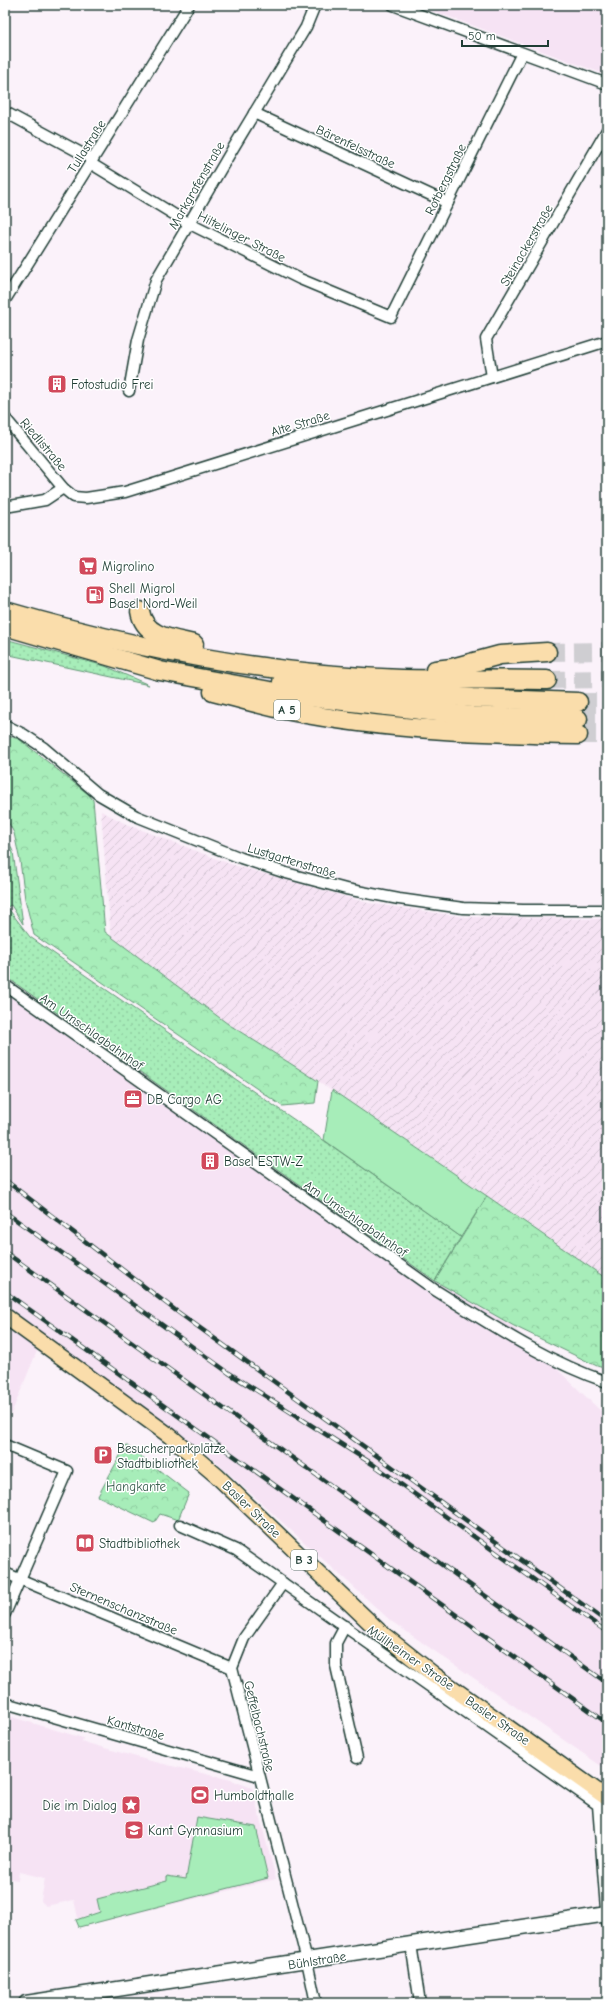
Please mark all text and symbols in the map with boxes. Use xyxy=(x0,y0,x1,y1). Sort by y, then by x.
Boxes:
scale bar xyxy=(462,22,548,48)
text: 50 m xyxy=(468,29,496,43)
street label: Tullastraße xyxy=(64,116,109,176)
street label: Bärenfelsstraße xyxy=(314,122,398,172)
street label: Markgrafenstraße xyxy=(165,138,228,232)
street label: Rotbergstraße xyxy=(422,141,469,217)
street label: Steinackerstraße xyxy=(497,201,556,289)
street label: Hiltelinger Straße xyxy=(195,208,289,265)
building icon: Fotostudio Frei xyxy=(46,373,68,395)
place label: Fotostudio Frei xyxy=(71,377,153,392)
street label: Alte Straße xyxy=(269,407,332,439)
street label: Riedlistraße xyxy=(17,415,70,474)
supermarket icon: Migrolino xyxy=(77,555,99,577)
place label: Migrolino xyxy=(102,559,155,574)
place label: Shell Migrol Basel Nord-Weil xyxy=(109,581,197,611)
fuel station icon: Shell Migrol Basel Nord-Weil xyxy=(84,584,106,606)
road number: A 5 xyxy=(274,700,300,720)
street label: Lustgartenstraße xyxy=(246,840,338,881)
street label: Am Umschlagbahnhof xyxy=(37,990,147,1074)
office icon: DB Cargo AG xyxy=(122,1088,144,1110)
place label: DB Cargo AG xyxy=(147,1092,222,1107)
building icon: Basel ESTW-Z xyxy=(199,1150,221,1172)
place label: Basel ESTW-Z xyxy=(224,1154,303,1169)
street label: Am Umschlagbahnhof xyxy=(301,1177,411,1261)
place label: Besucherparkplätze Stadtbibliothek xyxy=(117,1441,226,1471)
parking icon: Besucherparkplätze Stadtbibliothek xyxy=(92,1444,114,1466)
street label: Basler Straße xyxy=(220,1478,284,1541)
park label: Hangkante xyxy=(106,1479,166,1494)
library icon: Stadtbibliothek xyxy=(74,1532,96,1554)
place label: Stadtbibliothek xyxy=(99,1536,180,1551)
road number: B 3 xyxy=(291,1550,317,1570)
street label: Sternenschanzstraße xyxy=(68,1579,180,1638)
street label: Müllheimer Straße xyxy=(365,1622,457,1693)
street label: Geffelbachstraße xyxy=(241,1679,278,1774)
street label: Basler Straße xyxy=(463,1693,533,1748)
street label: Kantstraße xyxy=(105,1712,167,1743)
sports icon: Humboldthalle xyxy=(189,1784,211,1806)
place label: Humboldthalle xyxy=(214,1788,294,1803)
place icon: Die im Dialog xyxy=(120,1794,142,1816)
place label: Die im Dialog xyxy=(43,1798,117,1813)
school or university icon: Kant Gymnasium xyxy=(123,1819,145,1841)
place label: Kant Gymnasium xyxy=(148,1823,243,1838)
street label: Bühlstraße xyxy=(287,1948,348,1972)

